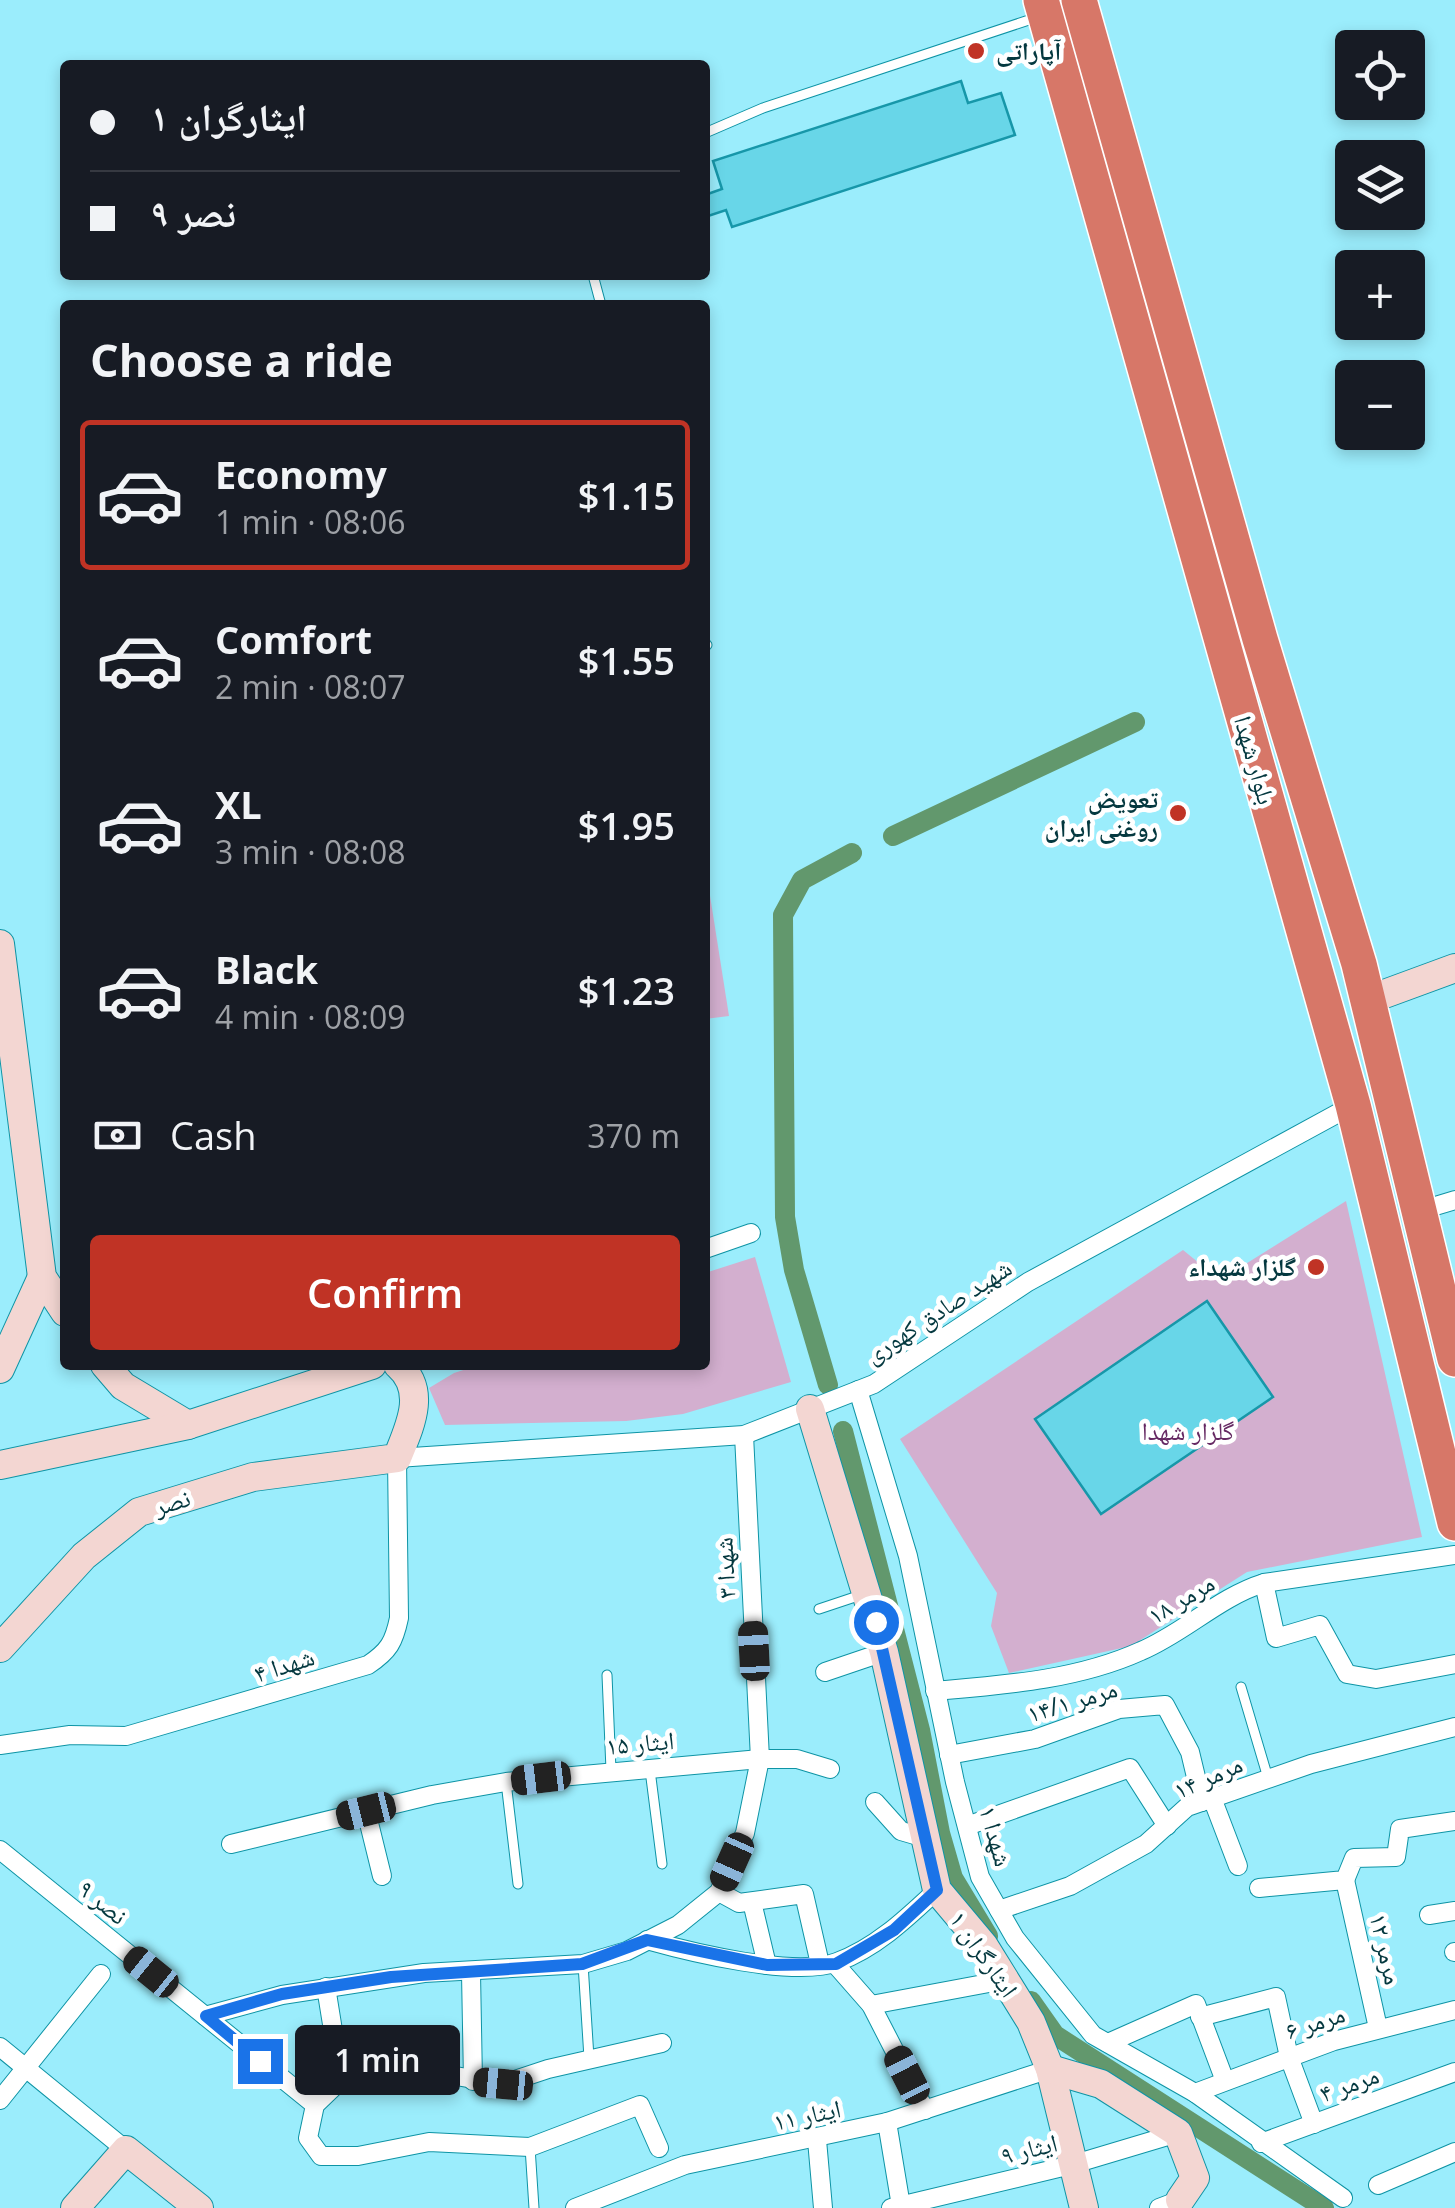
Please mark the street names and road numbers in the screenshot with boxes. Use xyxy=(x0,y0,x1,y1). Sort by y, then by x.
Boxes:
street label: بلوار شهدا xyxy=(1227,712,1285,808)
street label: شهید صادق کهوری xyxy=(857,1250,1018,1370)
street label: نصر xyxy=(148,1479,194,1523)
street label: شهدا ۳ xyxy=(705,1536,743,1600)
street label: مرمر ۱۸ xyxy=(1141,1565,1220,1631)
street label: شهدا ۴ xyxy=(249,1638,318,1690)
street label: مرمر ۱۴/۱ xyxy=(1023,1670,1121,1730)
street label: ایثار ۱۵ xyxy=(604,1722,675,1762)
street label: مرمر ۱۴ xyxy=(1168,1746,1247,1806)
street label: شهدا ۱ xyxy=(972,1801,1022,1870)
street label: نصر ۹ xyxy=(72,1871,135,1931)
street label: ایثارگران ۱ xyxy=(943,1903,1027,2003)
street label: مرمر ۱۲ xyxy=(1362,1910,1412,1988)
street label: مرمر ۶ xyxy=(1281,1995,1349,2047)
street label: مرمر ۴ xyxy=(1314,2057,1383,2109)
street label: ایثار ۱۱ xyxy=(770,2090,844,2138)
street label: ایثار ۹ xyxy=(997,2125,1061,2171)

